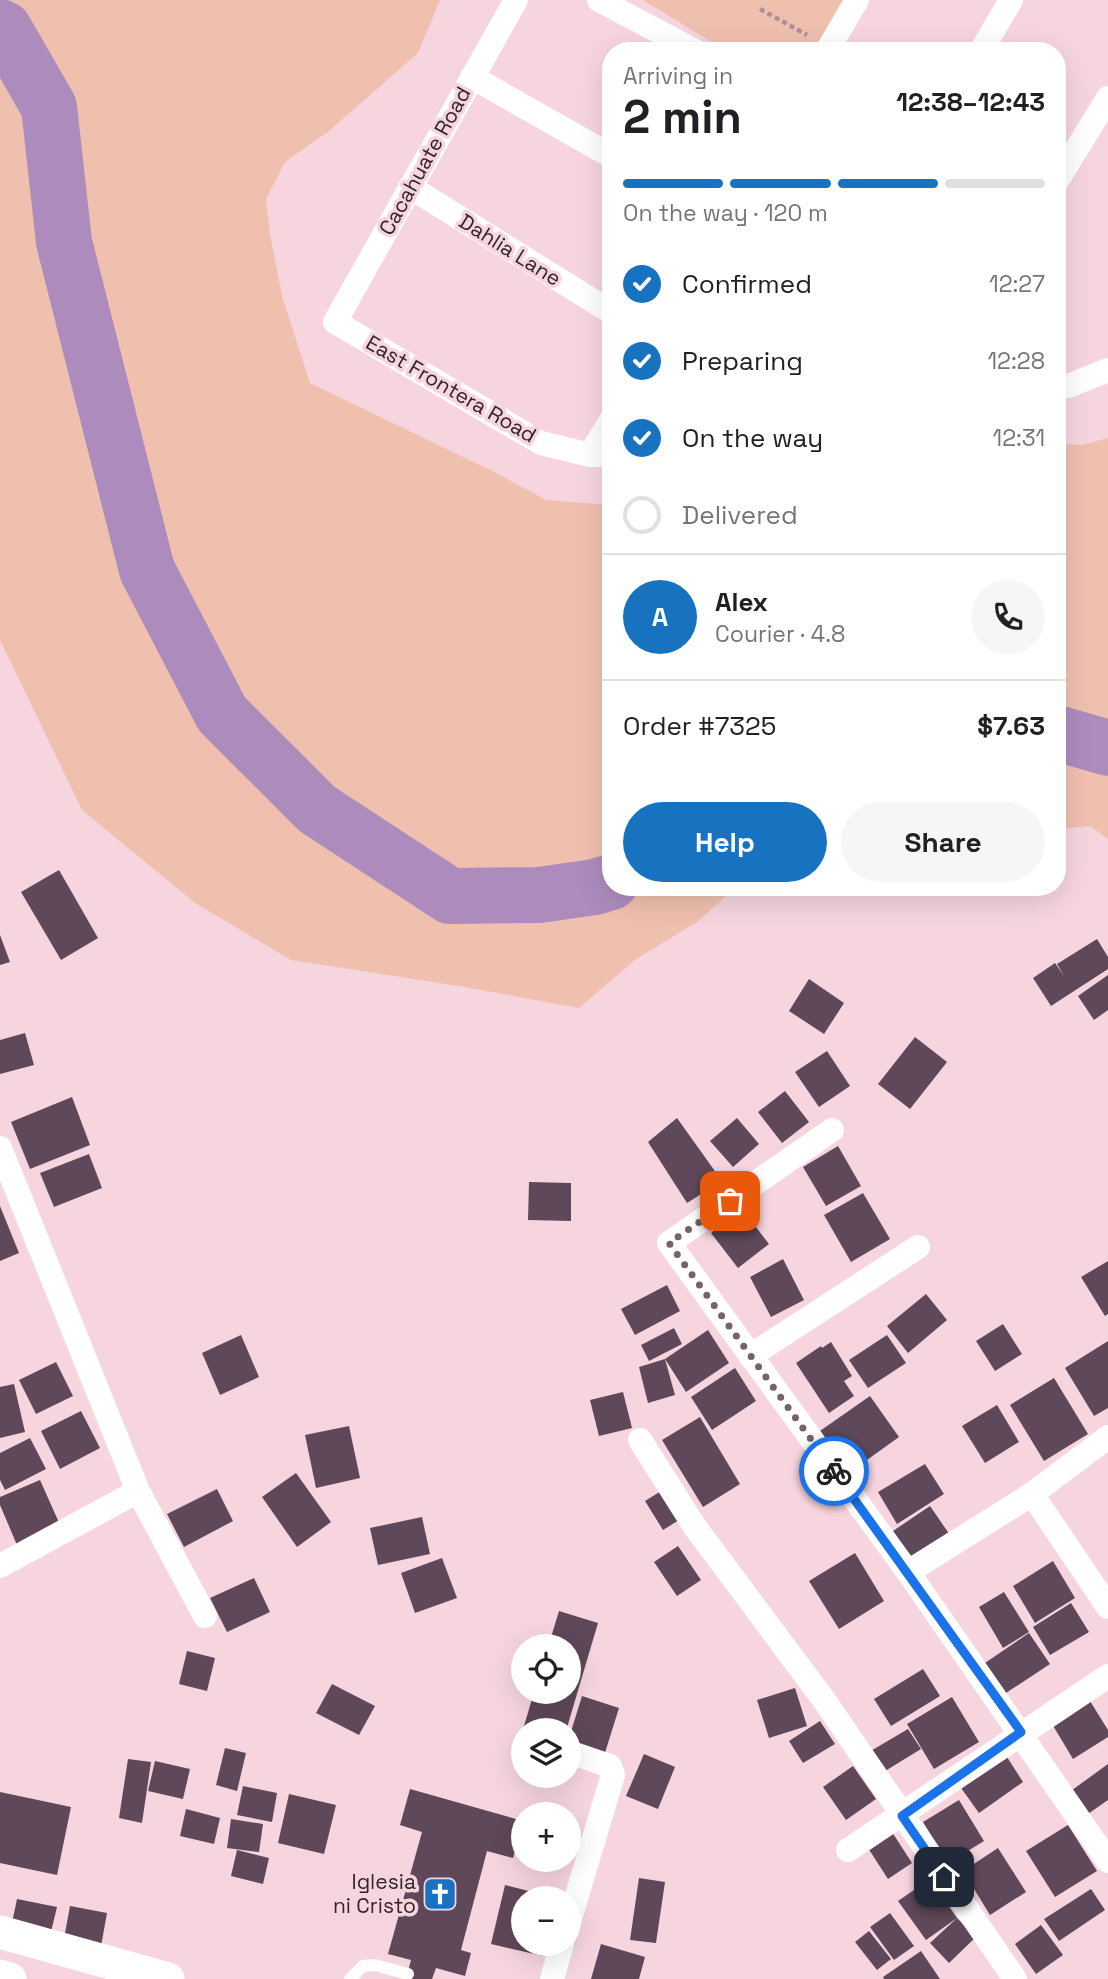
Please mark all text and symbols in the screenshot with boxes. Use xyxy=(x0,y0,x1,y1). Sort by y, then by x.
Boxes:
text: Arriving in xyxy=(623,61,733,91)
street label: Cacahuate Road xyxy=(373,82,476,240)
text: 12:38–12:43 xyxy=(896,85,1045,119)
text: 2 min xyxy=(623,88,742,146)
text: On the way · 120 m xyxy=(623,198,828,228)
street label: Dahlia Lane xyxy=(454,208,566,292)
icon: check xyxy=(623,265,661,303)
text: Confirmed xyxy=(682,267,812,301)
text: 12:27 xyxy=(989,269,1045,299)
street label: East Frontera Road xyxy=(361,329,541,448)
icon: check xyxy=(623,342,661,380)
text: Preparing xyxy=(682,344,803,378)
text: 12:28 xyxy=(988,346,1045,376)
icon: check xyxy=(623,419,661,457)
text: On the way xyxy=(682,421,823,455)
text: 12:31 xyxy=(993,423,1045,453)
text: Delivered xyxy=(682,498,798,532)
button: phone xyxy=(971,580,1045,654)
text: Alex xyxy=(715,585,768,619)
text: A xyxy=(652,600,668,634)
text: Courier · 4.8 xyxy=(715,619,845,649)
text: Order #7325 xyxy=(623,709,776,743)
text: $7.63 xyxy=(977,709,1045,743)
button: Help xyxy=(623,802,827,882)
button: Share xyxy=(841,802,1045,882)
pin xyxy=(700,1171,760,1231)
icon: bag xyxy=(711,1182,749,1220)
courier xyxy=(799,1436,869,1506)
icon: bike xyxy=(815,1452,853,1490)
map controls xyxy=(511,1634,581,1956)
button: locate xyxy=(511,1634,581,1704)
button: layers xyxy=(511,1718,581,1788)
button: + xyxy=(511,1802,581,1872)
pin xyxy=(914,1847,974,1907)
icon: home xyxy=(925,1858,963,1896)
place label: Iglesia ni Cristo xyxy=(333,1868,416,1919)
church icon: Iglesia ni Cristo xyxy=(421,1875,459,1913)
button: − xyxy=(511,1886,581,1956)

